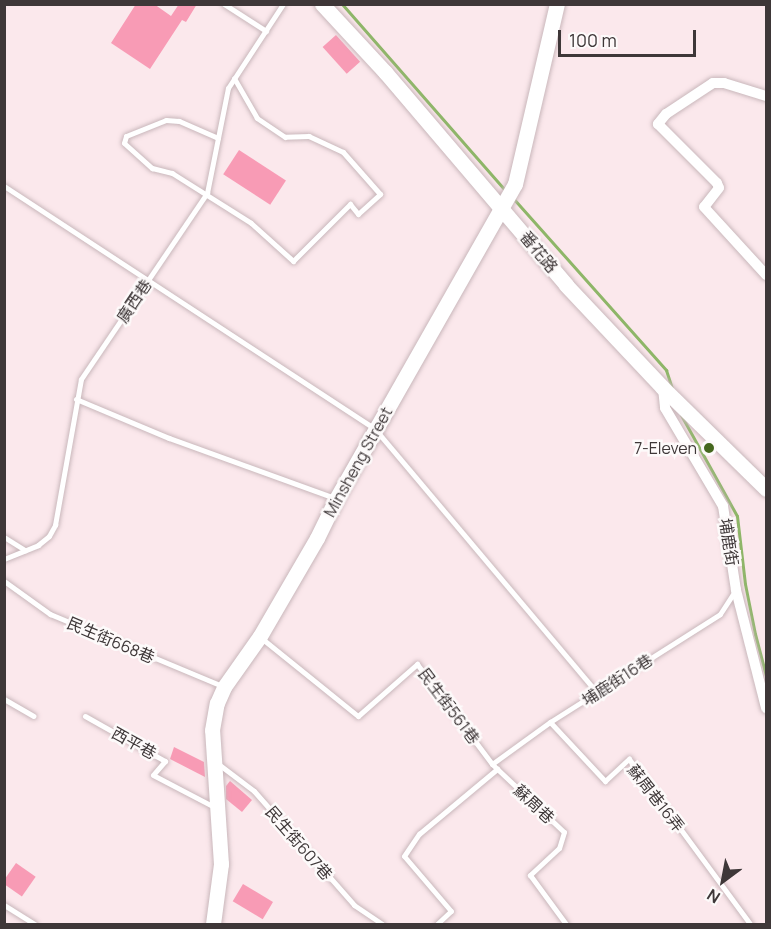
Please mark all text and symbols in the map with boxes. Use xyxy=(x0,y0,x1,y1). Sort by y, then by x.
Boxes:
scale bar xyxy=(561,18,699,56)
text: 100 m xyxy=(569,28,617,52)
street label: 番花路 xyxy=(516,227,562,277)
street label: 廣西巷 xyxy=(113,276,155,326)
street label: Minsheng Street xyxy=(320,404,396,520)
place label: 7-Eleven xyxy=(634,438,697,458)
marker: 7-Eleven xyxy=(702,441,716,455)
street label: 埔鹿街 xyxy=(716,517,742,567)
street label: 民生街668巷 xyxy=(64,613,158,667)
street label: 埔鹿街16巷 xyxy=(578,650,656,710)
street label: 民生街561巷 xyxy=(415,665,483,747)
street label: 西平巷 xyxy=(108,723,160,763)
street label: 蘇周巷16弄 xyxy=(624,761,688,835)
street label: 蘇周巷 xyxy=(510,781,558,827)
street label: 民生街607巷 xyxy=(262,802,336,884)
north arrow xyxy=(693,851,753,911)
text: N xyxy=(703,884,724,909)

